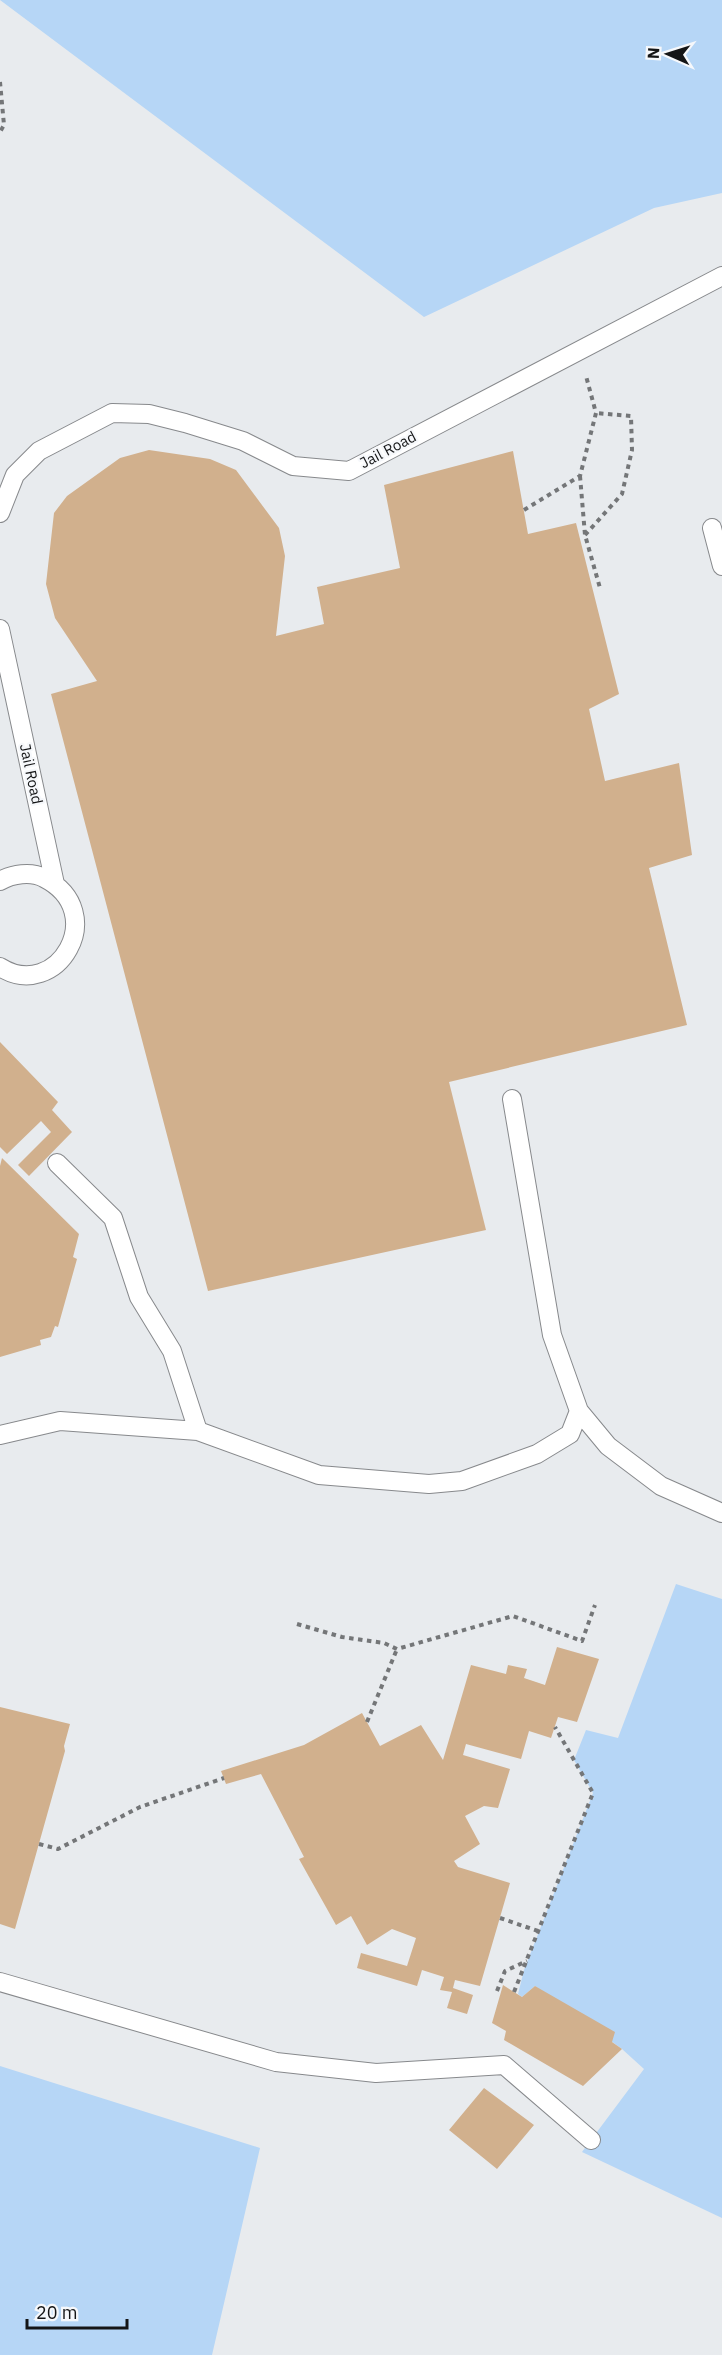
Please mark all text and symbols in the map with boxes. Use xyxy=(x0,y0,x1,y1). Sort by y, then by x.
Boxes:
north arrow xyxy=(638,24,698,84)
text: N xyxy=(643,47,663,60)
street label: Jail Road xyxy=(356,427,419,472)
street label: Jail Road xyxy=(16,742,47,806)
scale bar xyxy=(27,2292,128,2330)
text: 20 m xyxy=(36,2301,78,2324)

